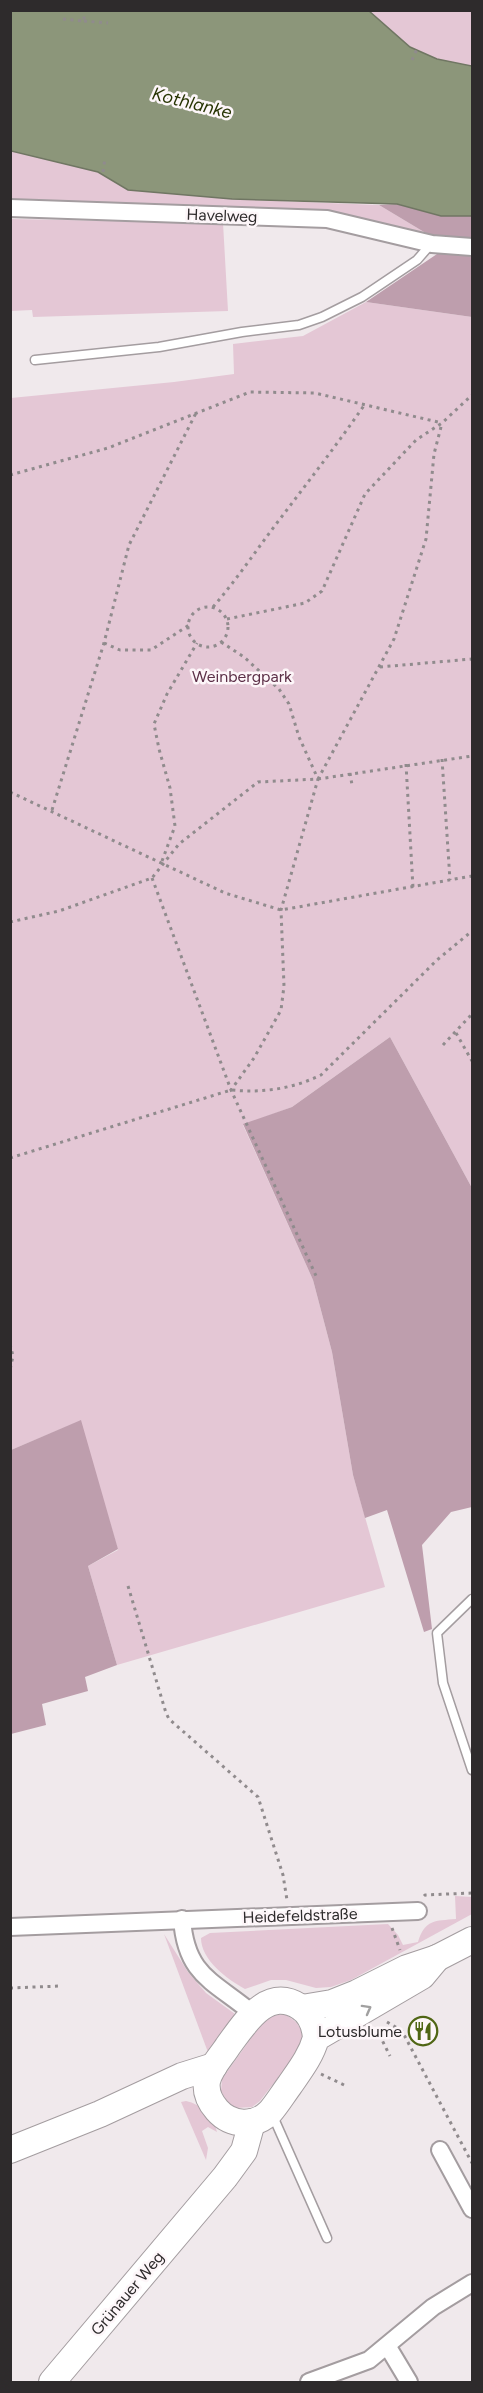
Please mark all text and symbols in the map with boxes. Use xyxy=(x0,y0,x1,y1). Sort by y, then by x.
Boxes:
water label: Kothlanke xyxy=(150,82,234,124)
street label: Havelweg xyxy=(186,205,258,226)
park label: Weinbergpark xyxy=(192,667,292,686)
street label: Heidefeldstraße xyxy=(242,1904,358,1927)
one-way arrow xyxy=(360,2004,371,2016)
restaurant icon: Lotusblume xyxy=(407,2015,439,2047)
place label: Lotusblume xyxy=(318,2022,402,2041)
street label: Grünauer Weg xyxy=(87,2248,168,2339)

